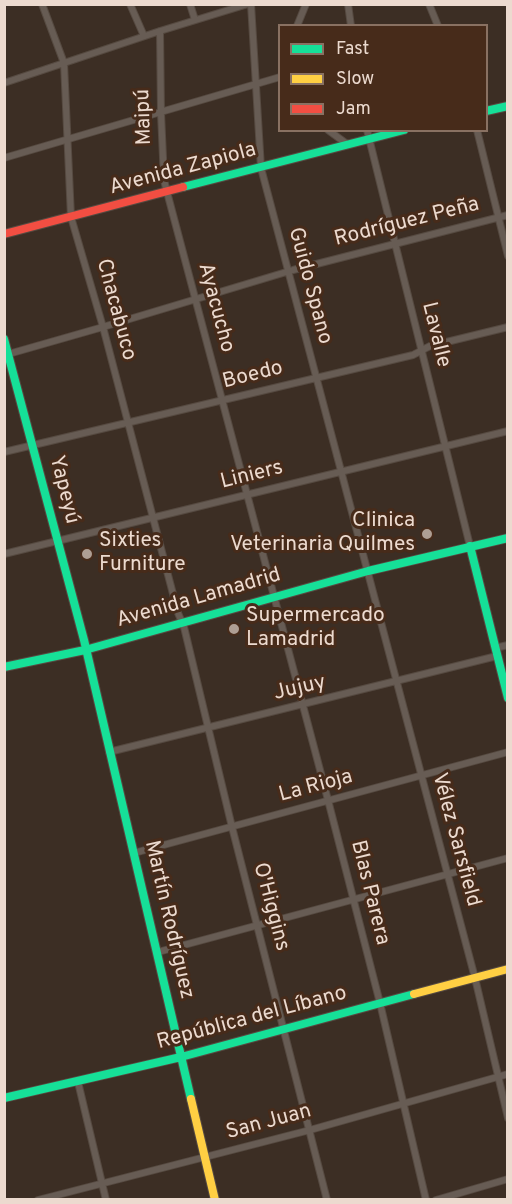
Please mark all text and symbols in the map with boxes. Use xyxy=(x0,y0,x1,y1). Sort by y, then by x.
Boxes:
legend xyxy=(278,24,488,132)
text: Fast xyxy=(336,38,369,61)
text: Slow xyxy=(336,68,374,91)
street label: Maipú xyxy=(131,88,159,146)
text: Jam xyxy=(336,98,371,121)
street label: Avenida Zapiola xyxy=(107,138,259,202)
street label: Rodríguez Peña xyxy=(332,193,482,253)
street label: Guido Spano xyxy=(281,225,337,347)
street label: Chacabuco xyxy=(89,256,141,364)
street label: Ayacucho xyxy=(191,260,239,356)
street label: Lavalle xyxy=(415,300,455,370)
street label: Boedo xyxy=(220,356,286,396)
street label: Yapeyú xyxy=(42,453,84,527)
street label: Liniers xyxy=(218,456,286,496)
place label: Clinica Veterinaria Quilmes xyxy=(230,509,415,559)
marker: Clinica Veterinaria Quilmes xyxy=(420,527,434,541)
place label: Sixties Furniture xyxy=(99,529,186,579)
marker: Sixties Furniture xyxy=(80,547,94,561)
street label: Avenida Lamadrid xyxy=(114,564,284,634)
place label: Supermercado Lamadrid xyxy=(246,604,385,654)
marker: Supermercado Lamadrid xyxy=(227,622,241,636)
street label: Jujuy xyxy=(272,671,328,707)
street label: La Rioja xyxy=(276,765,356,809)
street label: Vélez Sarsfield xyxy=(425,770,485,910)
street label: Martín Rodríguez xyxy=(137,838,199,1002)
street label: Blas Parera xyxy=(344,838,394,948)
street label: O'Higgins xyxy=(246,860,294,954)
street label: República del Líbano xyxy=(154,982,350,1056)
street label: San Juan xyxy=(224,1100,314,1146)

